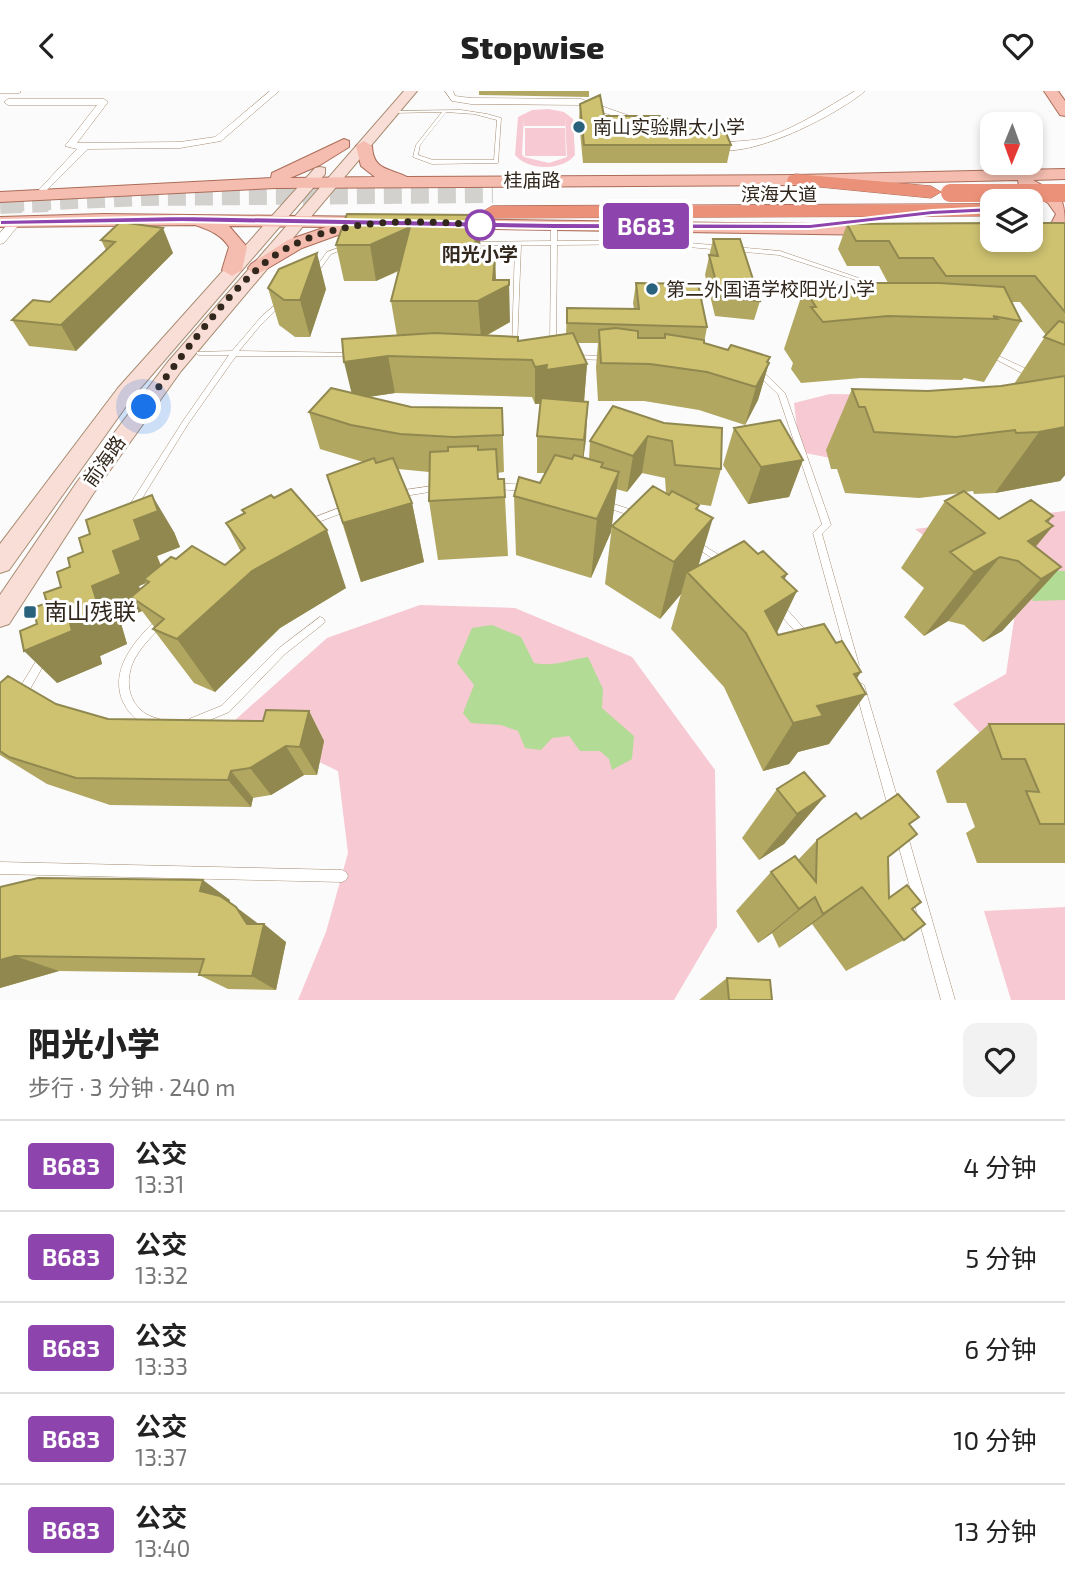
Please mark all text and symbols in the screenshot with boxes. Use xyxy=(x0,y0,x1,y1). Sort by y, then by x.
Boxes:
icon: back xyxy=(28,27,66,65)
text: Stopwise xyxy=(460,27,605,65)
icon: heart xyxy=(999,27,1037,65)
north arrow xyxy=(980,112,1043,175)
map controls xyxy=(980,112,1043,252)
place label: 南山实验鼎太小学 xyxy=(593,115,745,138)
marker: 南山实验鼎太小学 xyxy=(571,119,587,135)
street label: 桂庙路 xyxy=(503,168,561,191)
street label: 滨海大道 xyxy=(741,182,817,205)
button: layers xyxy=(980,189,1043,252)
line badge: B683 xyxy=(597,203,695,249)
marker: 阳光小学 xyxy=(465,210,495,240)
text: B683 xyxy=(617,211,675,240)
place label: 阳光小学 xyxy=(442,242,518,265)
place label: 第二外国语学校阳光小学 xyxy=(666,277,875,300)
marker: 第二外国语学校阳光小学 xyxy=(644,281,660,297)
your location xyxy=(126,389,161,424)
street label: 前海路 xyxy=(78,431,129,491)
place label: 南山残联 xyxy=(44,597,136,625)
marker: 南山残联 xyxy=(22,604,38,620)
text: 阳光小学 xyxy=(28,1023,160,1063)
button: heart xyxy=(963,1023,1037,1097)
text: 步行 · 3 分钟 · 240 m xyxy=(28,1073,236,1101)
text: 公交 xyxy=(135,1137,187,1168)
text: B683 xyxy=(42,1151,100,1180)
text: 4 分钟 xyxy=(963,1151,1037,1182)
text: 13:31 xyxy=(135,1170,184,1198)
text: 公交 xyxy=(135,1228,187,1259)
text: B683 xyxy=(42,1242,100,1271)
text: 5 分钟 xyxy=(965,1242,1037,1273)
text: 13:32 xyxy=(135,1261,188,1289)
text: 公交 xyxy=(135,1319,187,1350)
text: B683 xyxy=(42,1333,100,1362)
text: 6 分钟 xyxy=(964,1333,1037,1364)
text: 13:33 xyxy=(135,1352,188,1380)
text: 公交 xyxy=(135,1410,187,1441)
text: B683 xyxy=(42,1424,100,1453)
text: 10 分钟 xyxy=(953,1424,1037,1455)
text: 13:37 xyxy=(135,1443,187,1471)
text: 公交 xyxy=(135,1501,187,1532)
text: B683 xyxy=(42,1515,100,1544)
text: 13 分钟 xyxy=(954,1515,1037,1546)
text: 13:40 xyxy=(135,1534,190,1562)

